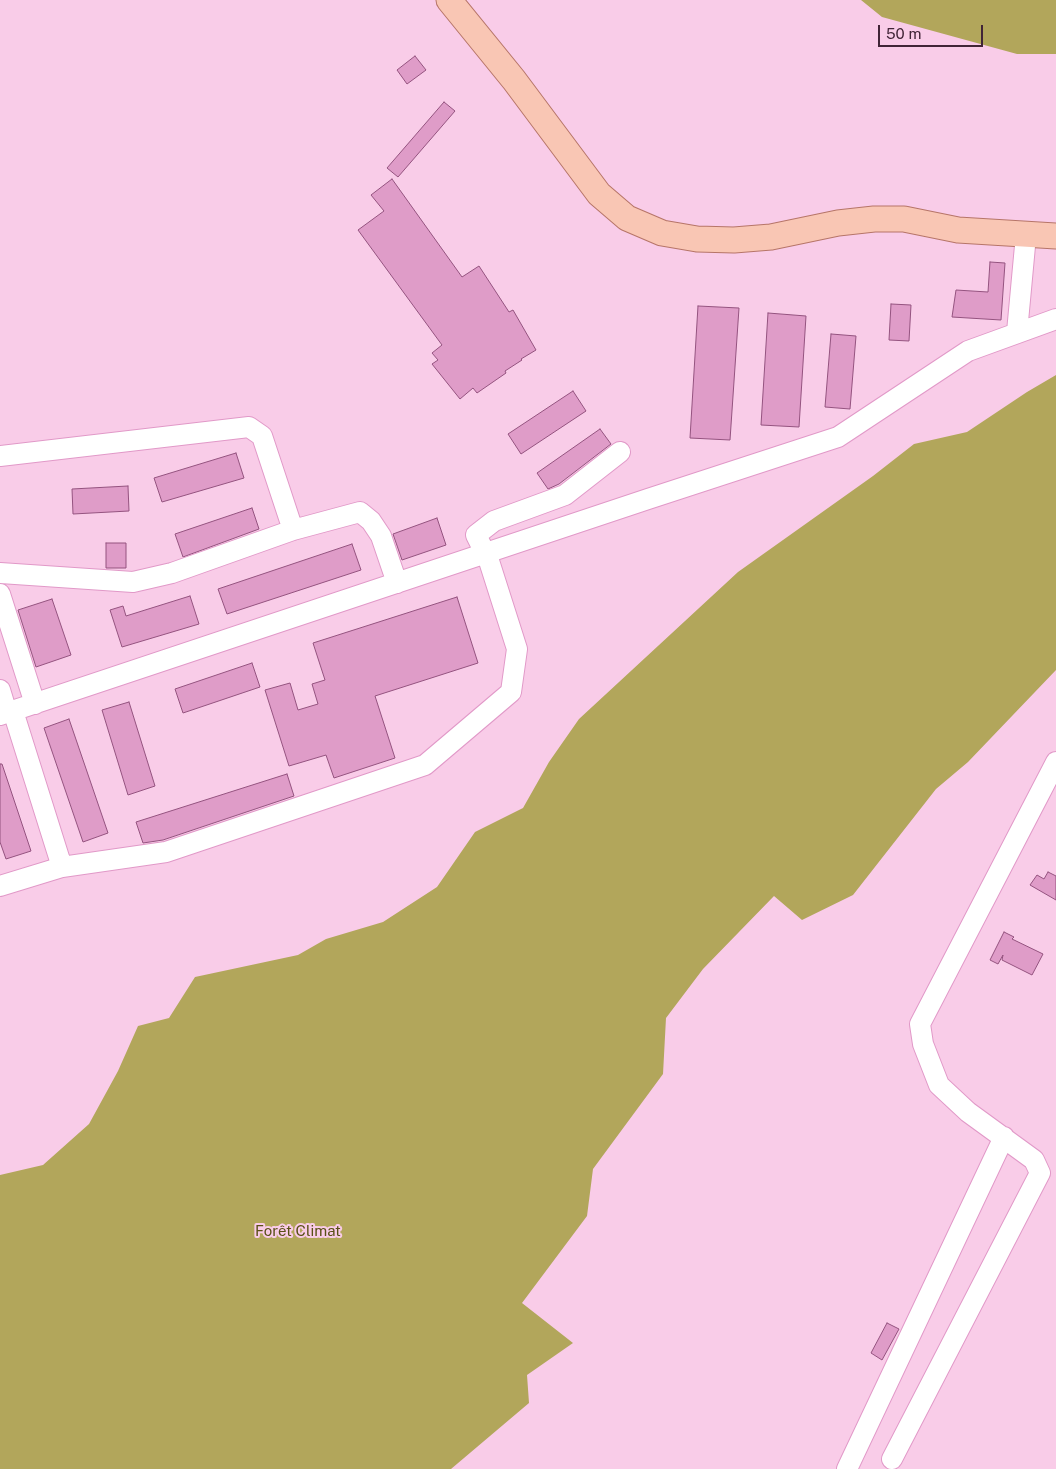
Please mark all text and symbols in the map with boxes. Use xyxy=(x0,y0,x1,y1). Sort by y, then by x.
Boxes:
scale bar xyxy=(881,15,986,47)
text: 50 m xyxy=(886,25,921,42)
park label: Forêt Climat xyxy=(255,1222,341,1240)

